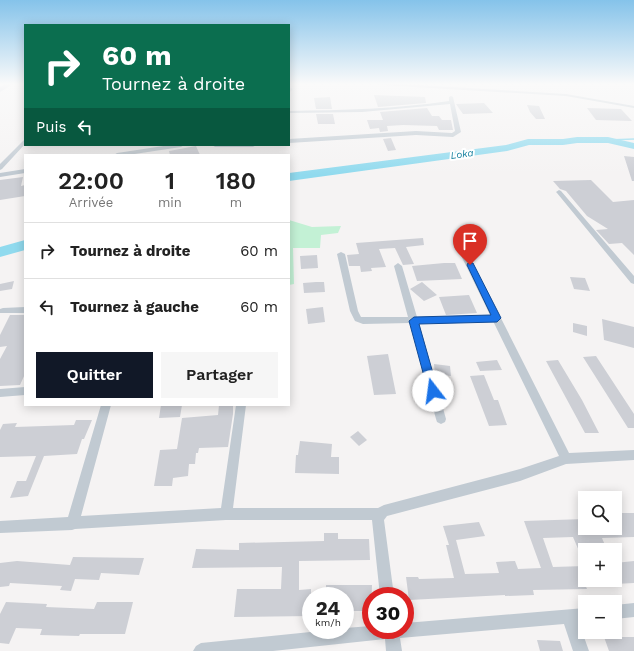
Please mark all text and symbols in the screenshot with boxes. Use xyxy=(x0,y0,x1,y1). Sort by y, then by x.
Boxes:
text: 60 m xyxy=(102,39,172,72)
icon: right xyxy=(36,40,88,92)
text: Tournez à droite xyxy=(102,73,245,94)
icon: left xyxy=(74,116,96,138)
text: Puis xyxy=(36,118,66,136)
water label: Loka xyxy=(450,147,474,161)
text: 22:00 xyxy=(58,167,124,195)
text: 1 xyxy=(165,167,175,195)
text: 180 xyxy=(216,167,256,195)
text: Arrivée xyxy=(69,195,113,210)
text: min xyxy=(158,195,182,210)
text: m xyxy=(230,195,242,210)
pin xyxy=(453,224,487,265)
icon: arrive xyxy=(459,230,481,252)
icon: right xyxy=(36,240,58,262)
text: Tournez à droite xyxy=(70,242,190,260)
text: 60 m xyxy=(240,242,278,260)
icon: left xyxy=(36,296,58,318)
text: Tournez à gauche xyxy=(70,298,199,316)
text: 60 m xyxy=(240,298,278,316)
button: Quitter xyxy=(36,352,153,398)
button: Partager xyxy=(161,352,278,398)
position arrow xyxy=(412,370,454,412)
map controls xyxy=(578,491,622,639)
button: search xyxy=(578,491,622,535)
button: + xyxy=(578,543,622,587)
speed limit sign: 30 xyxy=(362,587,414,639)
button: − xyxy=(578,595,622,639)
text: 24 xyxy=(316,596,340,620)
text: km/h xyxy=(315,617,341,628)

